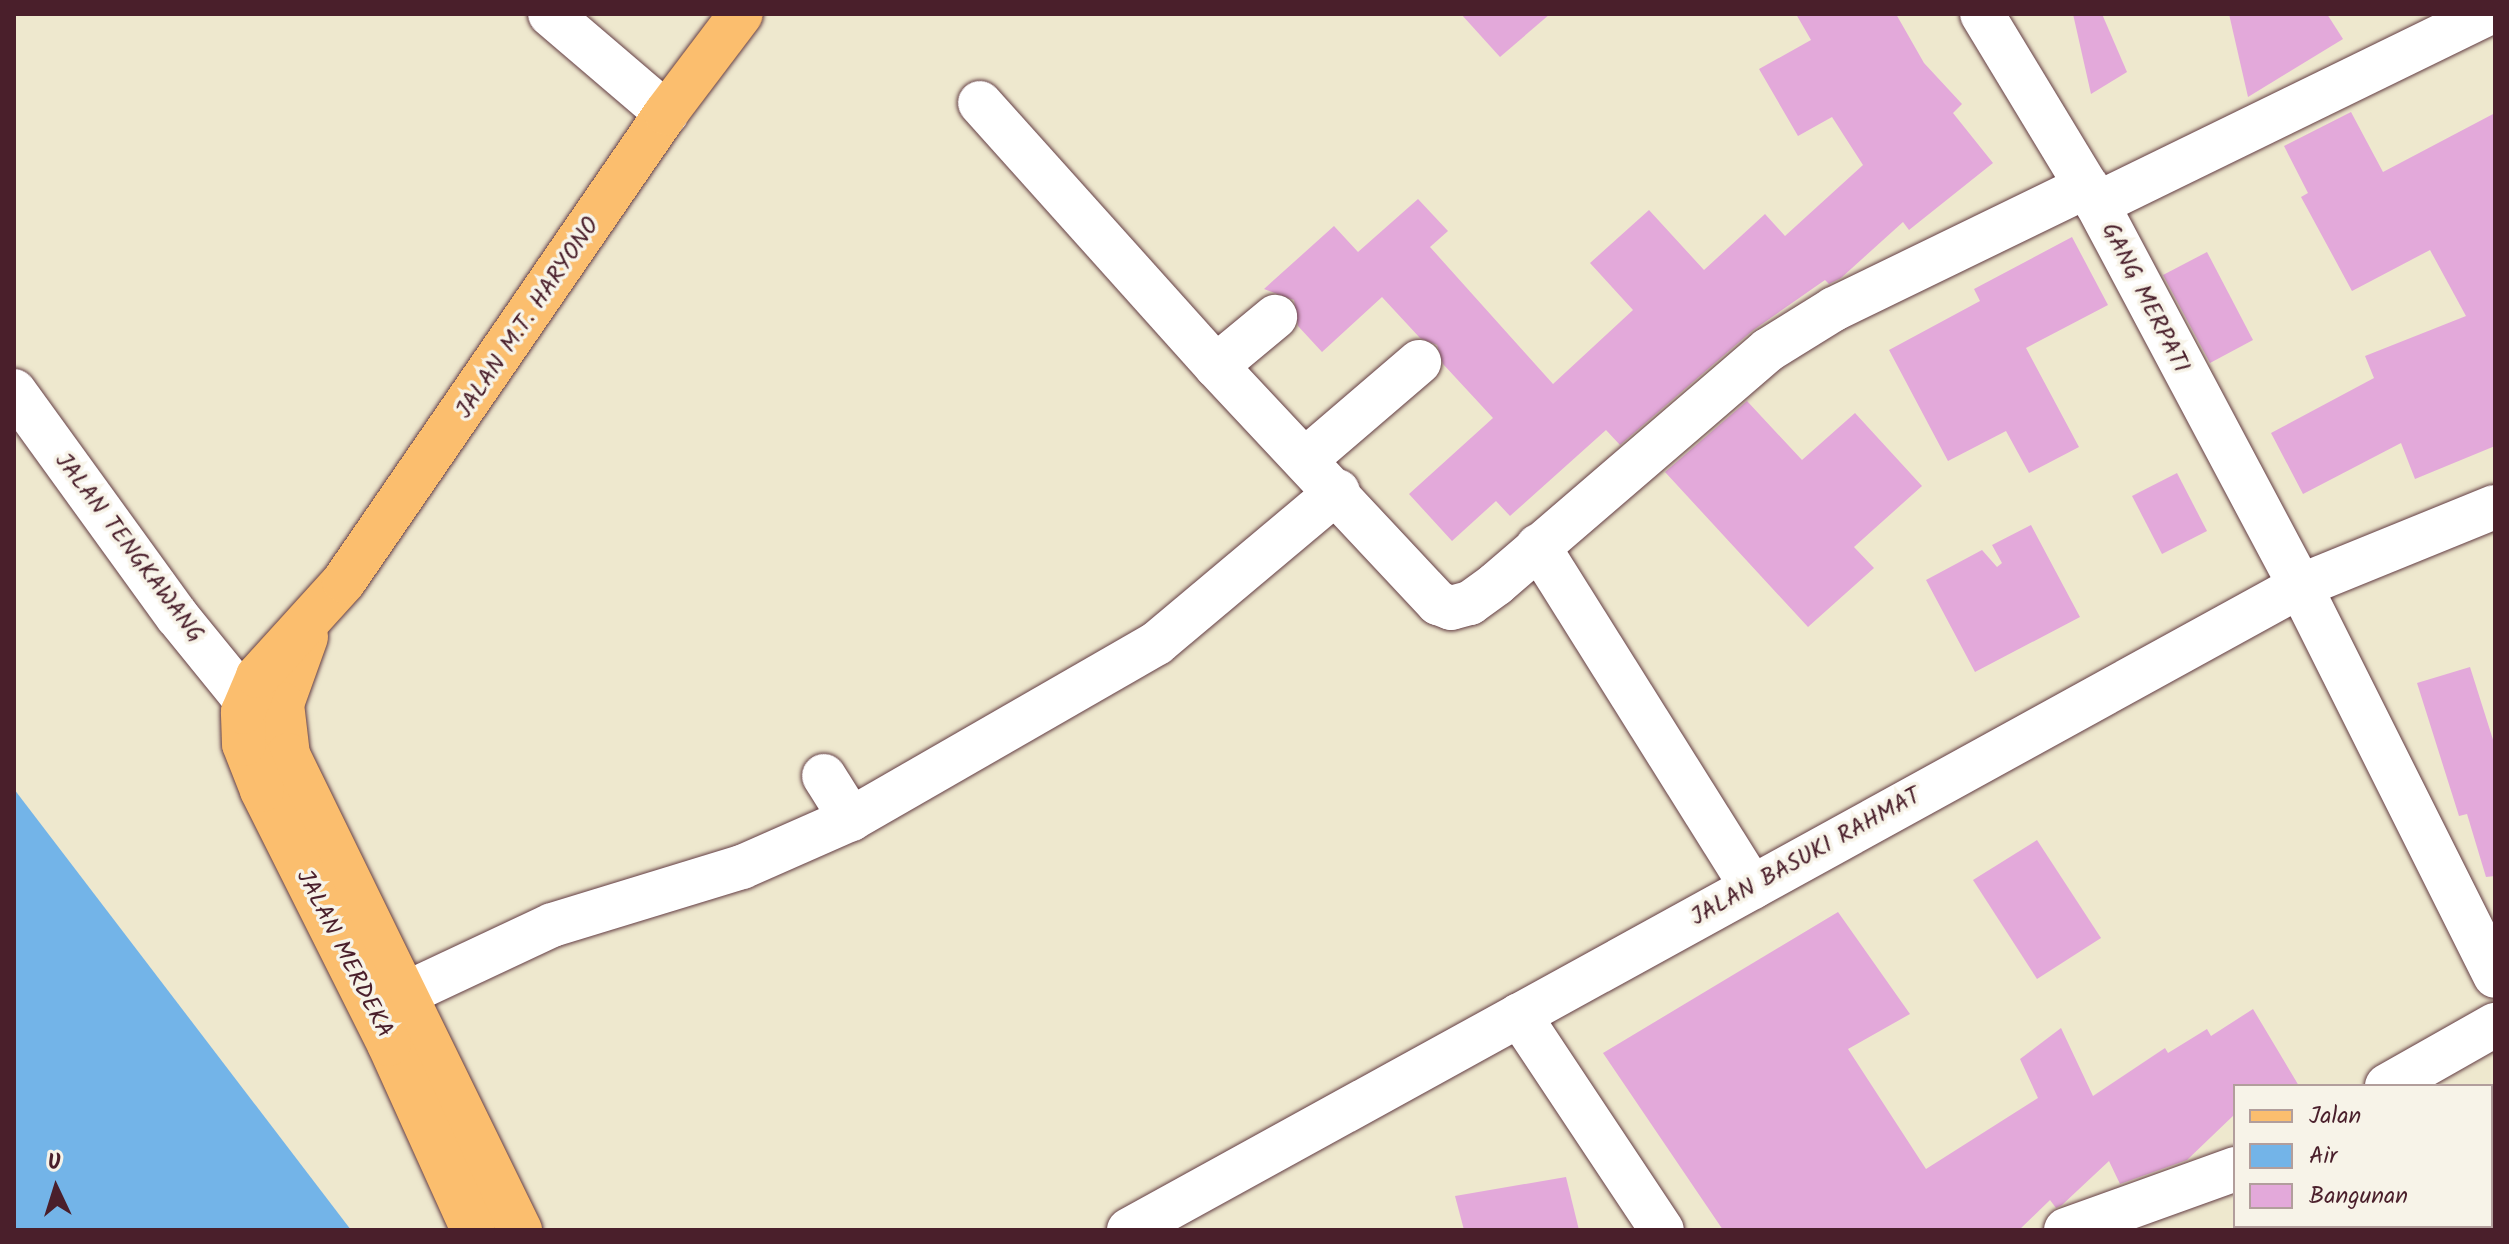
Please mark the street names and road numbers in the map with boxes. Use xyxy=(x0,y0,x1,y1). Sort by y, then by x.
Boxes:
street label: JALAN M.T. HARYONO xyxy=(450,212,606,424)
street label: GANG MERPATI xyxy=(2095,218,2195,378)
street label: JALAN TENGKAWANG xyxy=(48,447,210,649)
street label: JALAN BASUKI RAHMAT xyxy=(1686,782,1926,932)
street label: JALAN MERDEKA xyxy=(289,865,399,1043)

